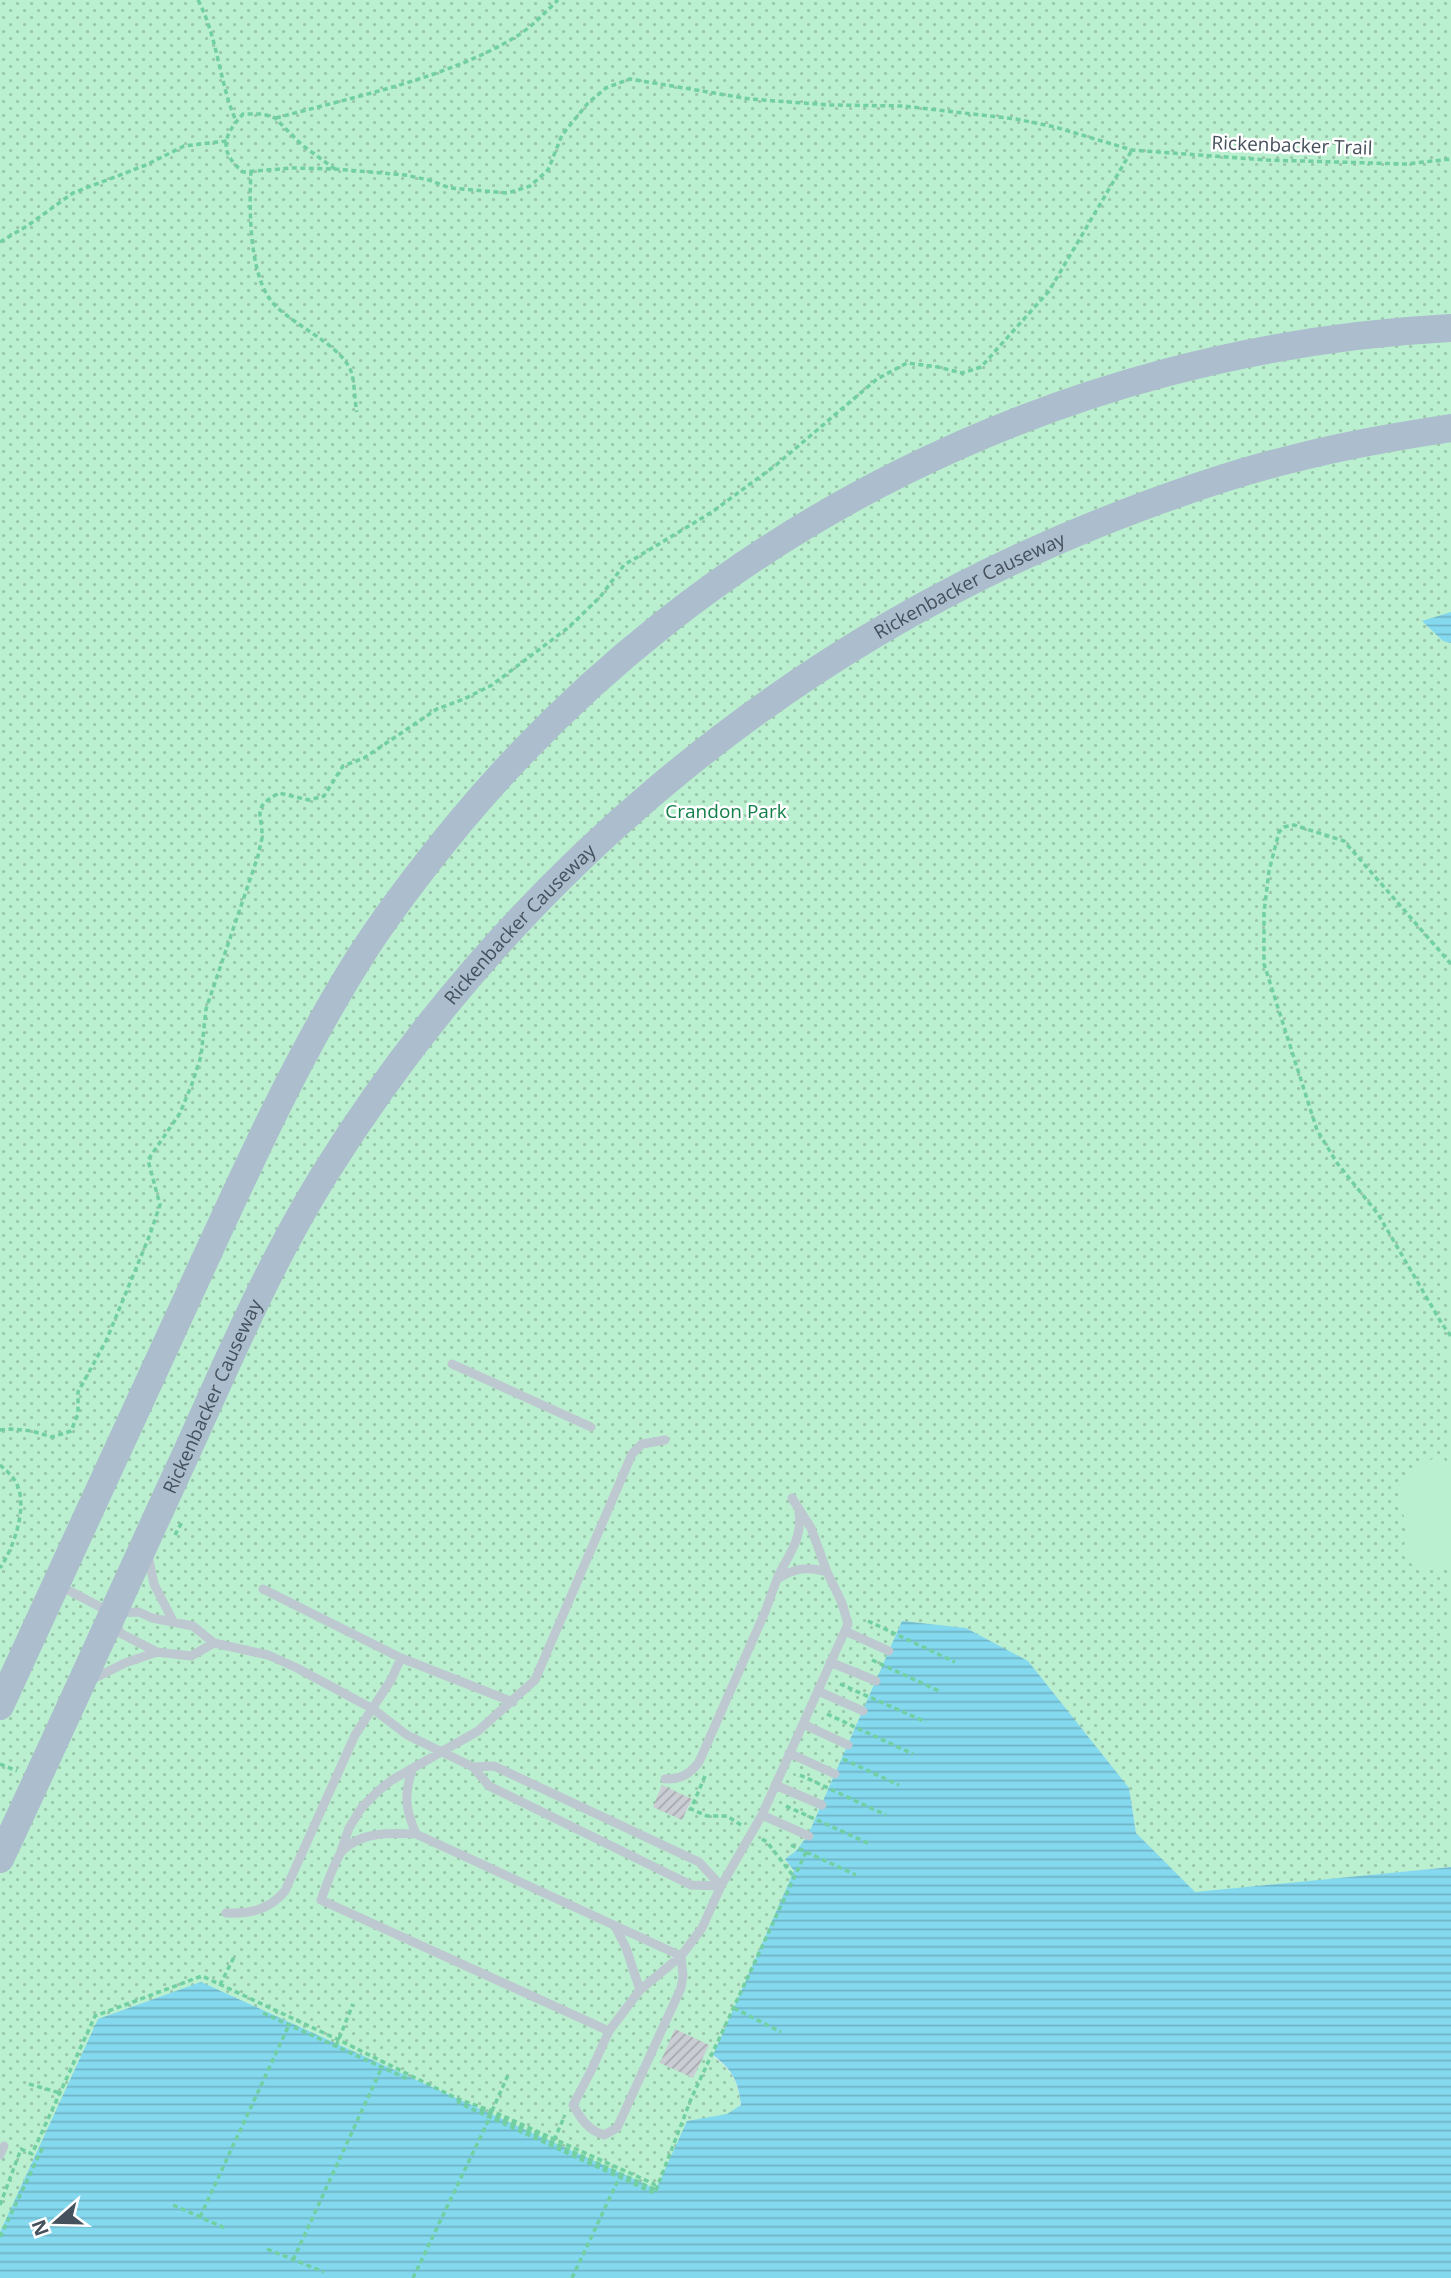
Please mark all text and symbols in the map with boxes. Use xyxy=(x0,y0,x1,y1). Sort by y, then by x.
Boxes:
street label: Rickenbacker Trail xyxy=(1211,129,1373,161)
street label: Rickenbacker Causeway xyxy=(869,526,1069,645)
park label: Crandon Park xyxy=(665,798,787,824)
street label: Rickenbacker Causeway xyxy=(438,838,601,1010)
street label: Rickenbacker Causeway xyxy=(156,1294,268,1498)
north arrow xyxy=(21,2187,91,2257)
text: N xyxy=(25,2216,55,2240)

